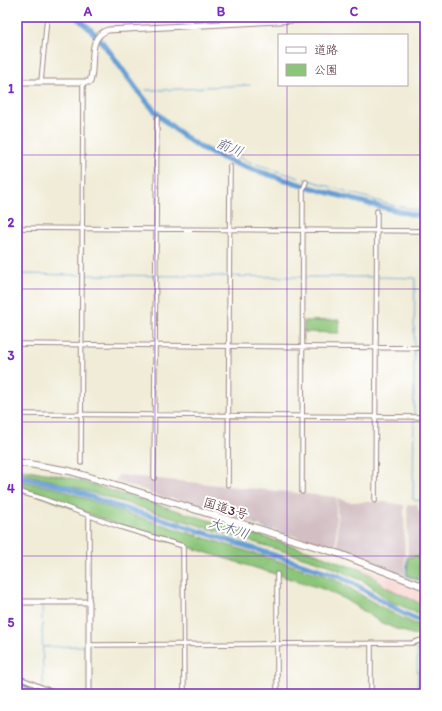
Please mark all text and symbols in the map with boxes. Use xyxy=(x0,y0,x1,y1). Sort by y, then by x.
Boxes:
text: A xyxy=(83,4,93,19)
text: B xyxy=(217,4,226,19)
text: C xyxy=(350,4,359,19)
legend xyxy=(278,34,408,86)
text: 道路 xyxy=(314,43,338,57)
text: 公園 xyxy=(314,63,338,77)
text: 1 xyxy=(8,81,14,96)
water label: 前川 xyxy=(214,134,246,161)
text: 2 xyxy=(8,215,15,230)
text: 3 xyxy=(7,348,15,363)
text: 4 xyxy=(7,481,15,496)
street label: 国道3号 xyxy=(202,495,250,522)
water label: 大木川 xyxy=(206,514,251,543)
text: 5 xyxy=(8,615,15,630)

